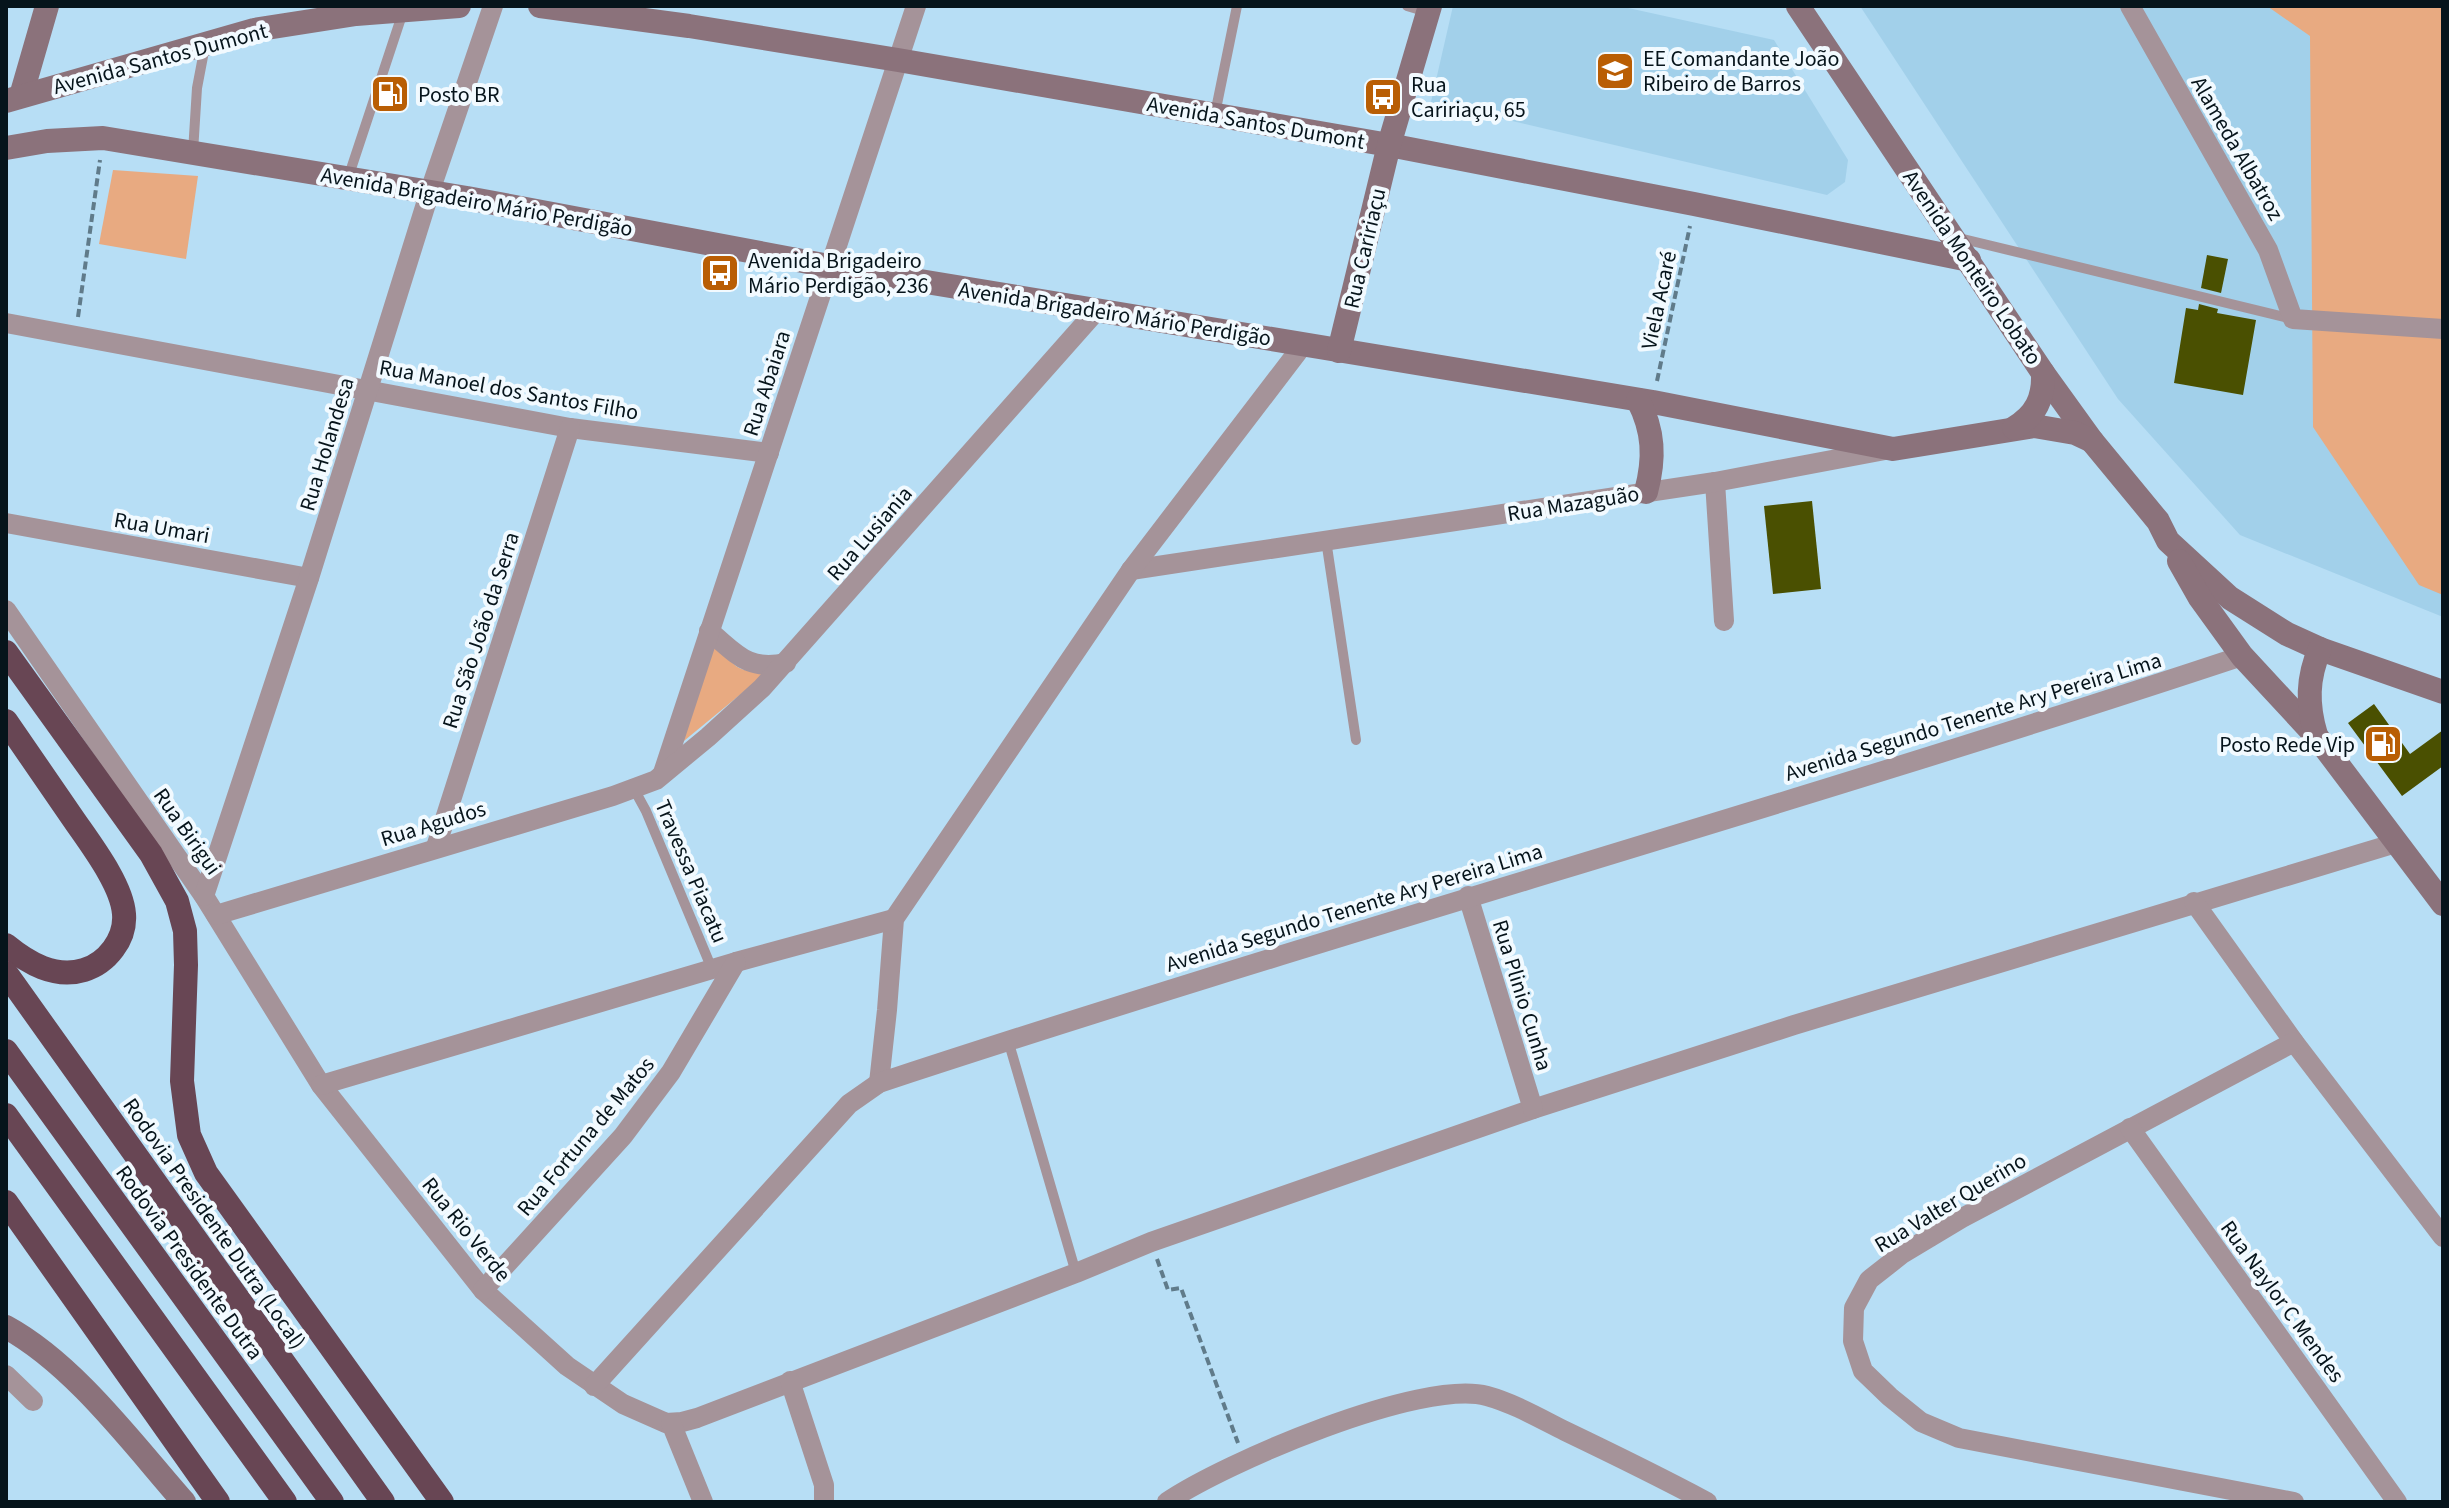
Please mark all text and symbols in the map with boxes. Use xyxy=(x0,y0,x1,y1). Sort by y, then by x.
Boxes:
street label: Avenida Santos Dumont xyxy=(50,15,272,103)
place label: EE Comandante João Ribeiro de Barros xyxy=(1643,43,1839,100)
school or university icon: EE Comandante João Ribeiro de Barros xyxy=(1594,50,1636,92)
place label: Rua Caririaçu, 65 xyxy=(1411,69,1526,126)
street label: Alameda Albatroz xyxy=(2183,70,2291,227)
fuel station icon: Posto BR xyxy=(369,73,411,115)
bus stop icon: Rua Caririaçu, 65 xyxy=(1362,76,1404,118)
place label: Posto BR xyxy=(418,79,500,111)
street label: Avenida Santos Dumont xyxy=(1144,88,1368,158)
street label: Avenida Brigadeiro Mário Perdigão xyxy=(318,159,635,245)
street label: Avenida Monteiro Lobato xyxy=(1895,164,2050,372)
street label: Rua Caririaçu xyxy=(1336,185,1394,312)
place label: Avenida Brigadeiro Mário Perdigão, 236 xyxy=(748,245,929,302)
street label: Viela Acaré xyxy=(1633,248,1685,352)
bus stop icon: Avenida Brigadeiro Mário Perdigão, 236 xyxy=(699,252,741,294)
street label: Avenida Brigadeiro Mário Perdigão xyxy=(956,273,1273,355)
street label: Rua Abaiara xyxy=(735,326,799,440)
street label: Rua Manoel dos Santos Filho xyxy=(377,351,641,429)
street label: Rua Holandesa xyxy=(291,373,362,515)
street label: Rua Mazaguão xyxy=(1505,478,1641,530)
street label: Rua Lusiania xyxy=(819,479,920,588)
street label: Rua Umari xyxy=(112,504,212,552)
street label: Rua São João da Serra xyxy=(434,528,528,733)
street label: Avenida Segundo Tenente Ary Pereira Lima xyxy=(1781,644,2166,790)
fuel station icon: Posto Rede Vip xyxy=(2362,723,2404,765)
place label: Posto Rede Vip xyxy=(2219,729,2355,761)
street label: Rua Birigui xyxy=(145,782,229,882)
street label: Rua Agudos xyxy=(377,793,490,855)
street label: Travessa Piacatu xyxy=(646,795,736,948)
street label: Avenida Segundo Tenente Ary Pereira Lima xyxy=(1162,835,1547,981)
street label: Rua Plinio Cunha xyxy=(1484,916,1560,1075)
street label: Rua Fortuna de Matos xyxy=(509,1050,662,1223)
street label: Rodovia Presidente Dutra (Local) xyxy=(118,1092,312,1354)
street label: Rua Valter Querino xyxy=(1869,1145,2033,1261)
street label: Rodovia Presidente Dutra xyxy=(111,1160,269,1364)
street label: Rua Rio Verde xyxy=(414,1170,519,1289)
street label: Rua Naylor C Mendes xyxy=(2212,1214,2352,1389)

